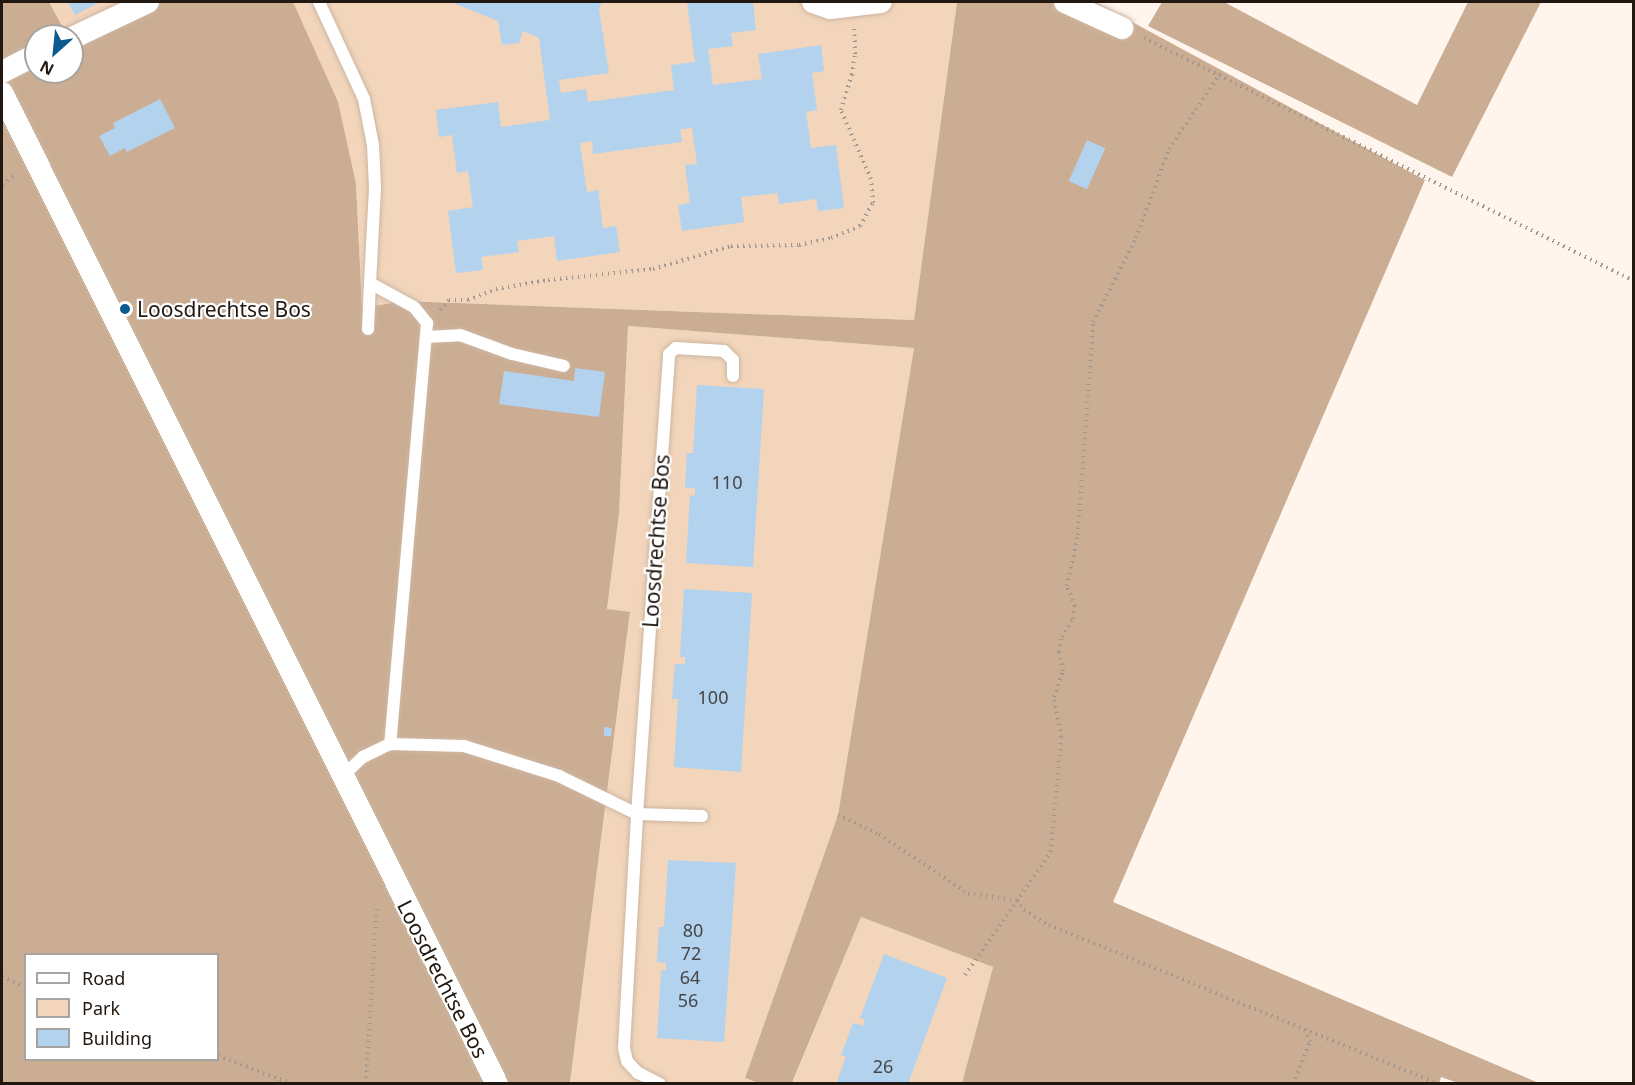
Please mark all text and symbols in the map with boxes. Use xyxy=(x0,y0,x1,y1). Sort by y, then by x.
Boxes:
north arrow xyxy=(24,24,84,84)
text: N xyxy=(36,56,58,81)
place label: Loosdrechtse Bos xyxy=(137,296,311,322)
marker: Loosdrechtse Bos xyxy=(118,302,132,316)
street label: Loosdrechtse Bos xyxy=(637,453,675,629)
house number: 110 xyxy=(712,471,742,493)
house number: 100 xyxy=(698,686,728,708)
street label: Loosdrechtse Bos xyxy=(392,896,494,1062)
house number: 80 xyxy=(683,919,703,941)
house number: 72 xyxy=(681,942,701,964)
legend xyxy=(24,953,219,1061)
text: Road xyxy=(82,966,125,990)
house number: 64 xyxy=(680,966,700,988)
house number: 56 xyxy=(678,989,698,1011)
text: Park xyxy=(82,996,120,1020)
text: Building xyxy=(82,1026,152,1050)
house number: 26 xyxy=(873,1055,893,1077)

